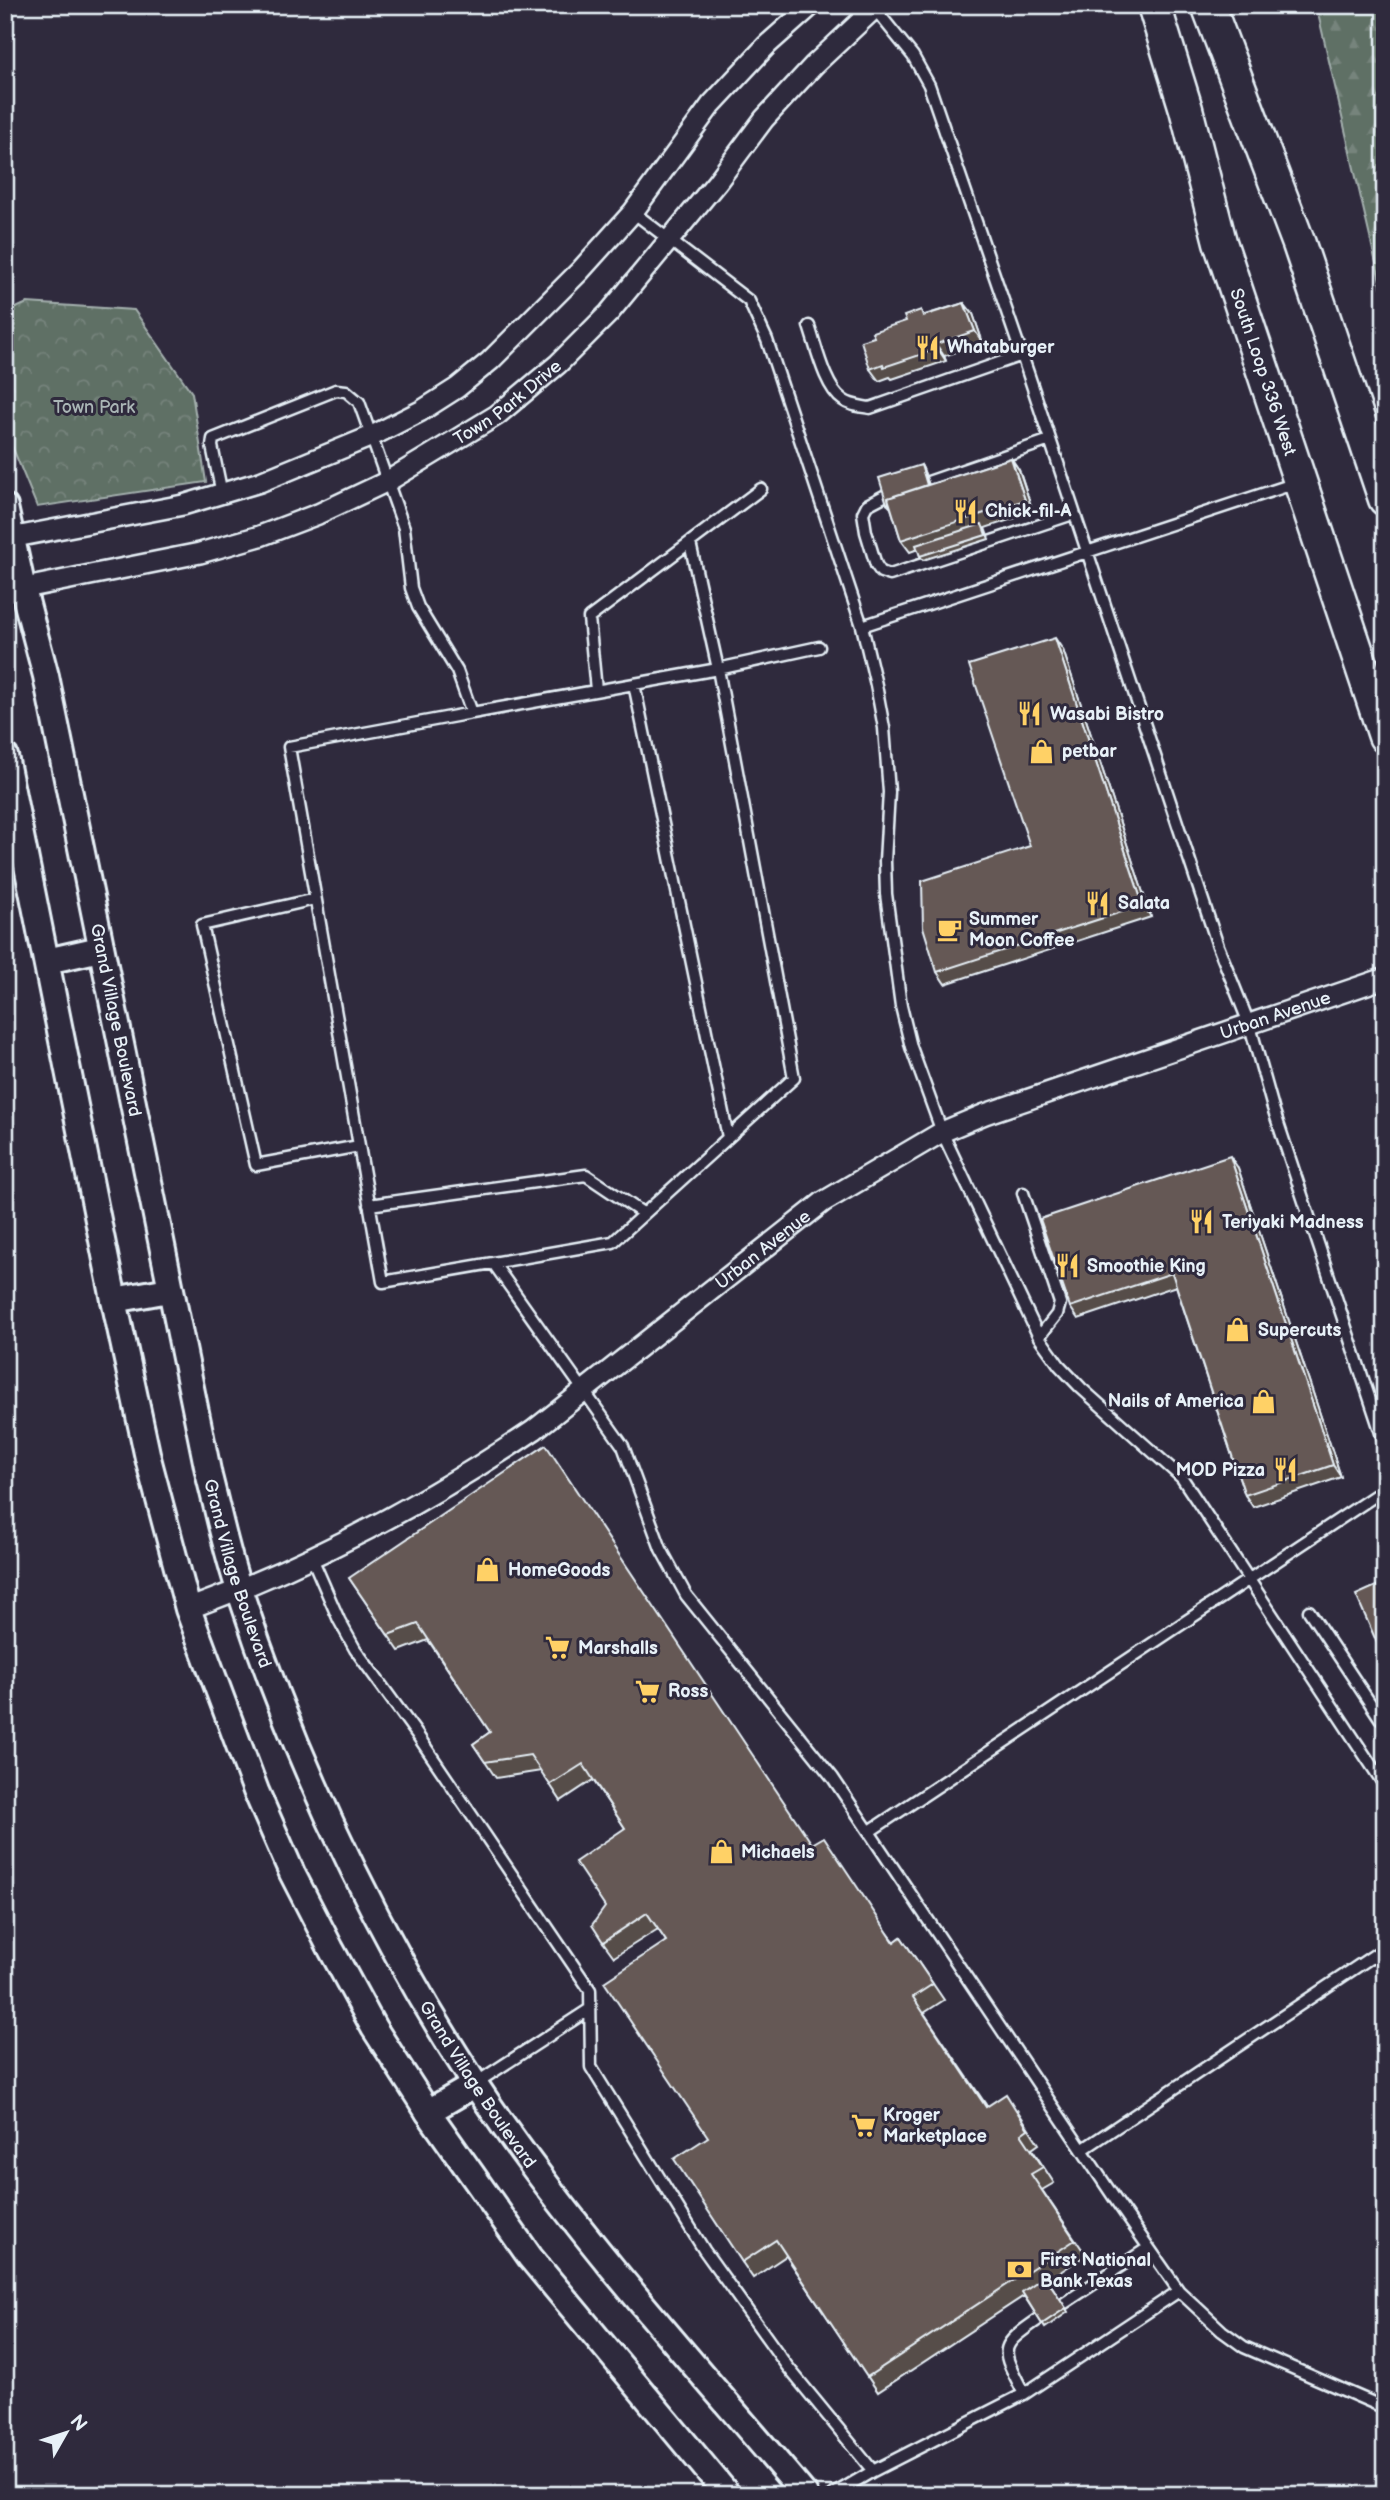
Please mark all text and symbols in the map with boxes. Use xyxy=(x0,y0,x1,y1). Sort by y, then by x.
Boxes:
street label: South Loop 336 West xyxy=(1225,286,1301,459)
restaurant icon: Whataburger xyxy=(913,333,941,361)
place label: Whataburger xyxy=(947,337,1055,358)
street label: Town Park Drive xyxy=(450,355,566,450)
park label: Town Park xyxy=(53,397,135,418)
restaurant icon: Chick-fil-A xyxy=(951,497,979,525)
place label: Chick-fil-A xyxy=(985,501,1073,522)
restaurant icon: Wasabi Bistro xyxy=(1016,700,1044,728)
place label: Wasabi Bistro xyxy=(1050,704,1164,725)
shop icon: petbar xyxy=(1028,737,1056,765)
place label: petbar xyxy=(1062,741,1118,762)
restaurant icon: Salata xyxy=(1084,889,1112,917)
place label: Salata xyxy=(1118,893,1170,914)
place label: Summer Moon Coffee xyxy=(969,909,1075,951)
cafe icon: Summer Moon Coffee xyxy=(935,915,963,943)
street label: Grand Village Boulevard xyxy=(86,922,145,1118)
street label: Urban Avenue xyxy=(1217,987,1334,1044)
street label: Urban Avenue xyxy=(711,1206,815,1294)
restaurant icon: Teriyaki Madness xyxy=(1188,1208,1216,1236)
place label: Teriyaki Madness xyxy=(1222,1212,1364,1233)
restaurant icon: Smoothie King xyxy=(1053,1252,1081,1280)
place label: Smoothie King xyxy=(1087,1256,1206,1277)
shop icon: Supercuts xyxy=(1224,1316,1252,1344)
place label: Supercuts xyxy=(1258,1320,1341,1341)
shop icon: Nails of America xyxy=(1250,1387,1278,1415)
place label: Nails of America xyxy=(1108,1391,1244,1412)
restaurant icon: MOD Pizza xyxy=(1271,1456,1299,1484)
place label: MOD Pizza xyxy=(1176,1460,1265,1481)
street label: Grand Village Boulevard xyxy=(199,1477,276,1671)
shop icon: HomeGoods xyxy=(474,1556,502,1584)
place label: HomeGoods xyxy=(508,1560,611,1581)
supermarket icon: Marshalls xyxy=(544,1634,572,1662)
place label: Marshalls xyxy=(578,1638,658,1659)
supermarket icon: Ross xyxy=(634,1677,662,1705)
place label: Ross xyxy=(668,1681,708,1702)
shop icon: Michaels xyxy=(707,1838,735,1866)
place label: Michaels xyxy=(741,1842,815,1863)
street label: Grand Village Boulevard xyxy=(415,1997,540,2172)
place label: Kroger Marketplace xyxy=(883,2105,987,2147)
supermarket icon: Kroger Marketplace xyxy=(849,2111,877,2139)
place label: First National Bank Texas xyxy=(1040,2250,1151,2292)
bank icon: First National Bank Texas xyxy=(1006,2256,1034,2284)
north arrow xyxy=(32,2398,102,2468)
text: N xyxy=(65,2410,91,2436)

